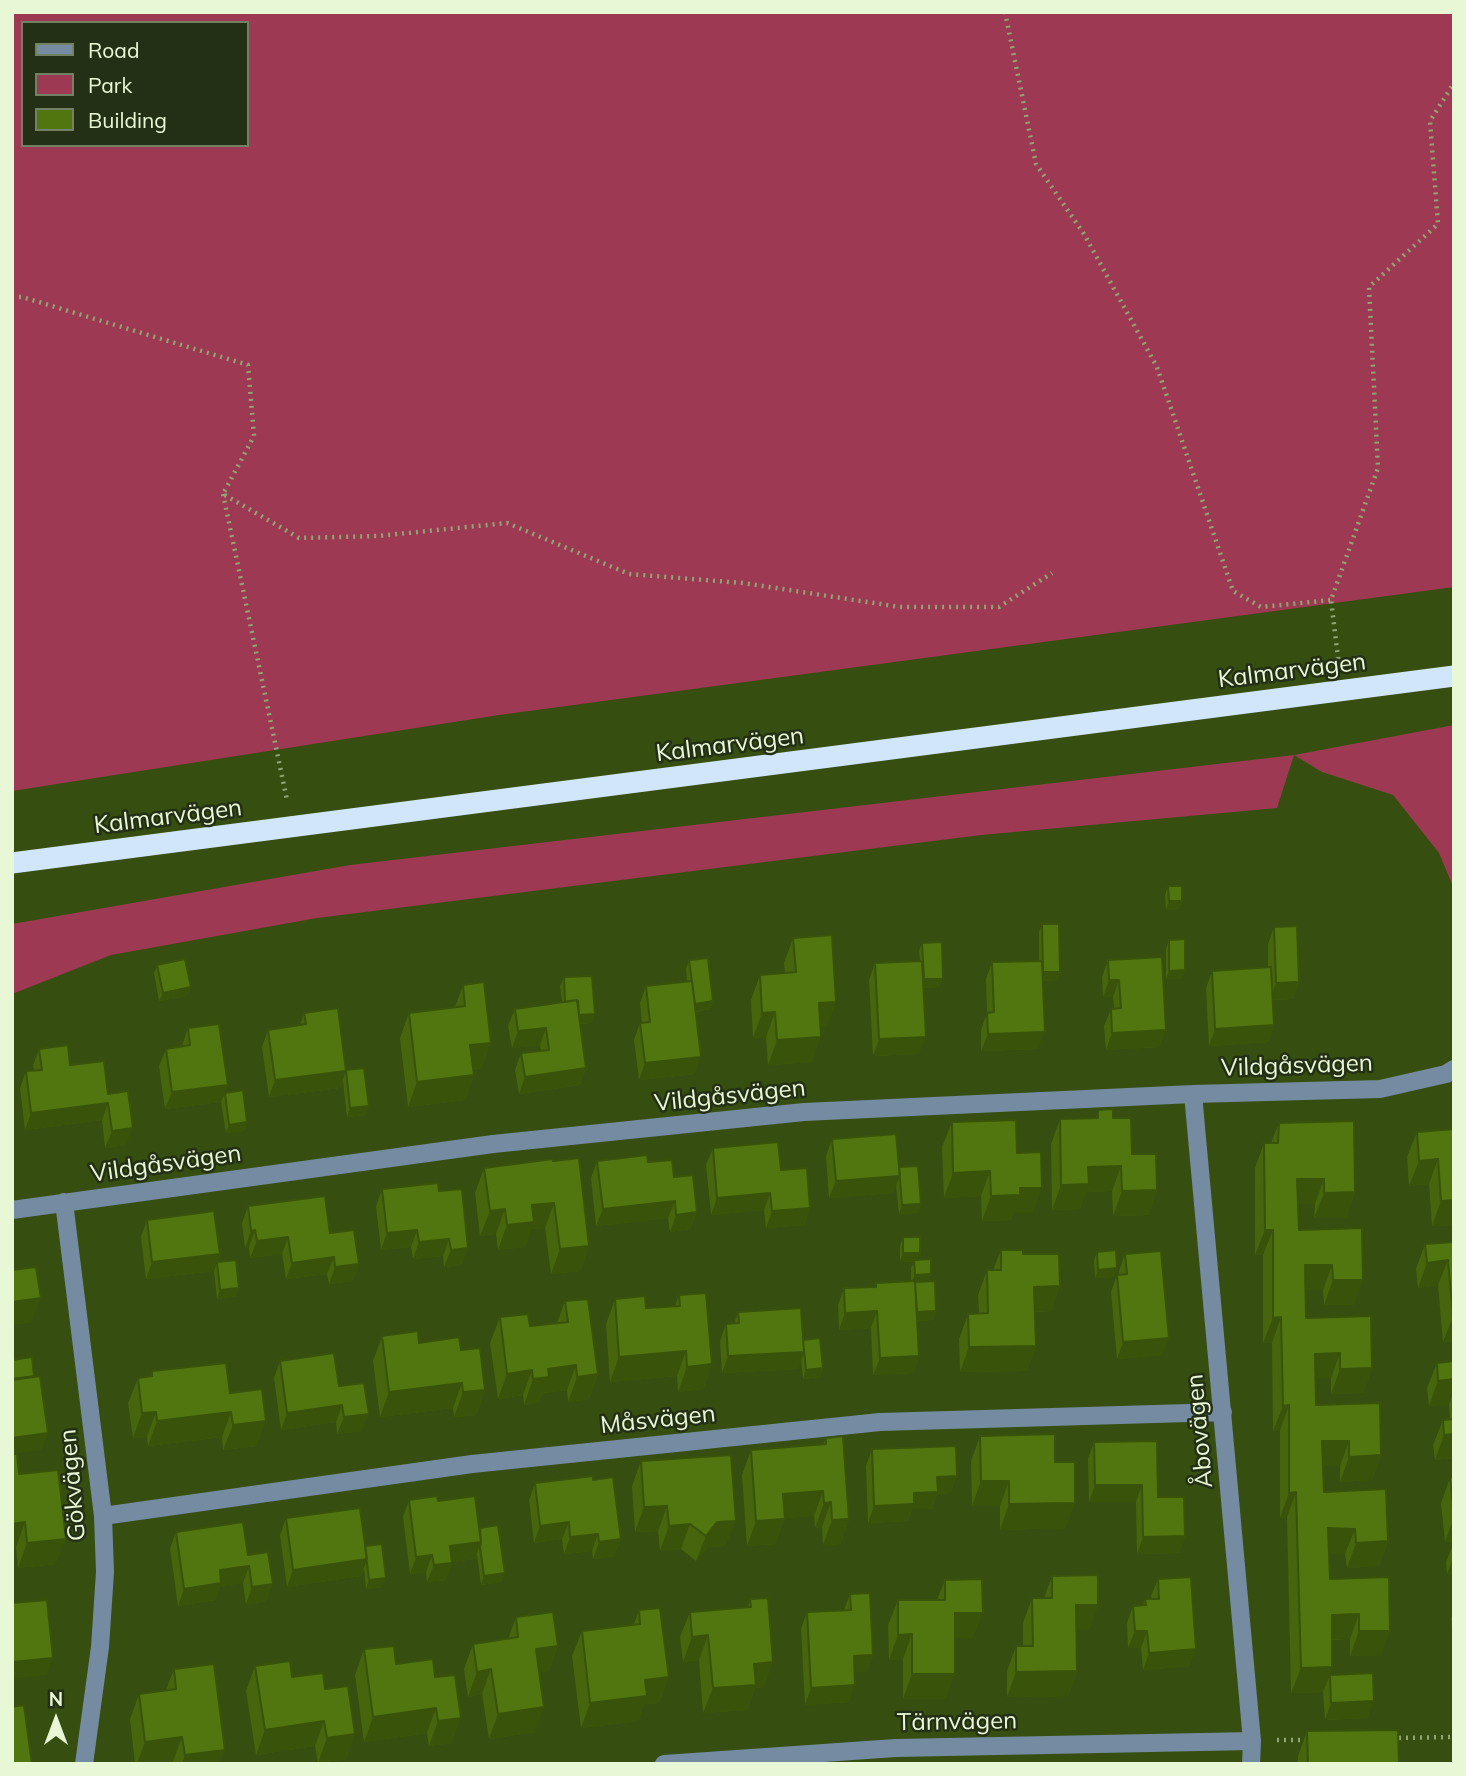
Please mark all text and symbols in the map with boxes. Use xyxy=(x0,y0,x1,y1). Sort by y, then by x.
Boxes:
legend xyxy=(21,21,248,147)
text: Road xyxy=(88,37,139,63)
text: Park xyxy=(88,72,132,98)
text: Building xyxy=(88,107,167,133)
street label: Kalmarvägen xyxy=(1216,648,1368,694)
street label: Kalmarvägen xyxy=(654,722,806,768)
street label: Kalmarvägen xyxy=(92,794,244,840)
street label: Vildgåsvägen xyxy=(1221,1049,1373,1083)
street label: Vildgåsvägen xyxy=(653,1074,807,1118)
street label: Vildgåsvägen xyxy=(89,1139,243,1189)
street label: Åbovägen xyxy=(1181,1373,1219,1489)
street label: Måsvägen xyxy=(599,1400,717,1440)
street label: Gökvägen xyxy=(54,1428,92,1542)
north arrow xyxy=(21,1685,91,1755)
text: N xyxy=(49,1687,63,1711)
street label: Tärnvägen xyxy=(897,1707,1017,1737)

